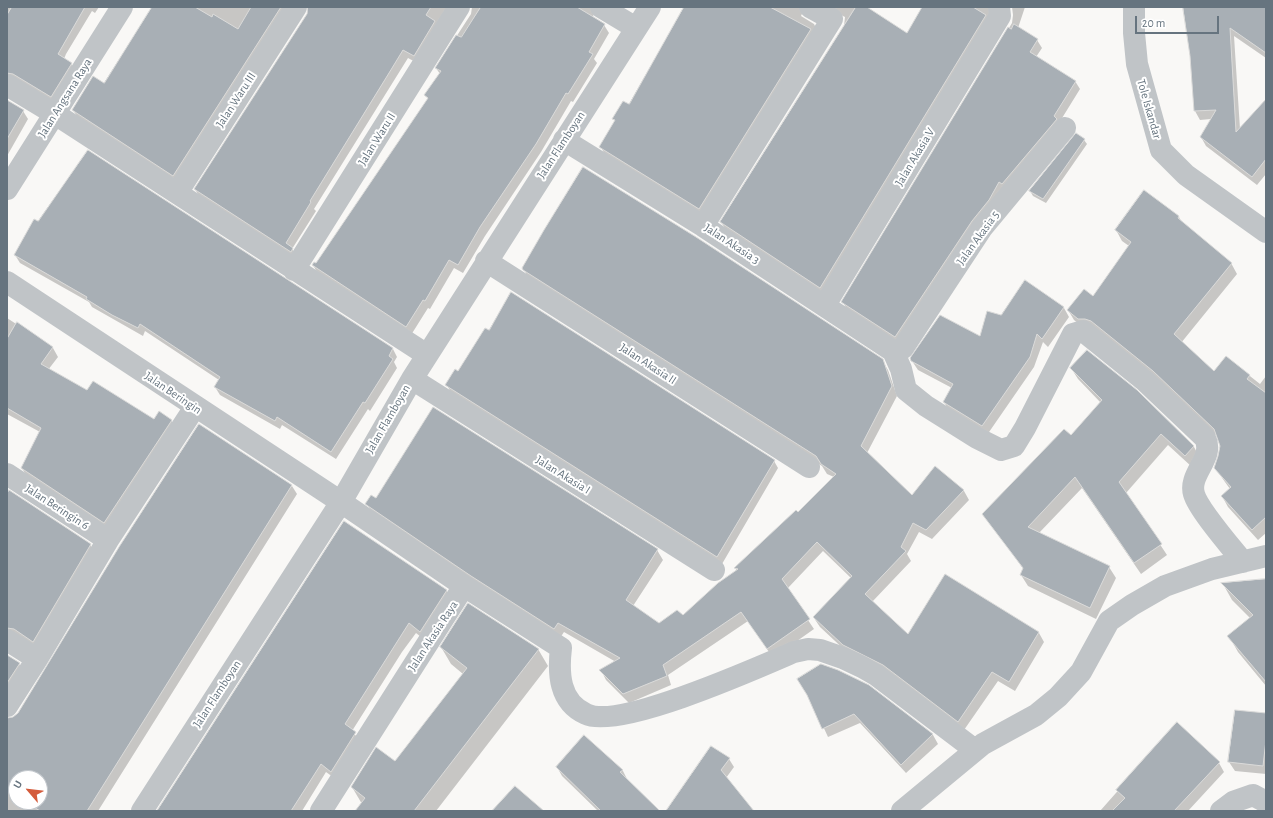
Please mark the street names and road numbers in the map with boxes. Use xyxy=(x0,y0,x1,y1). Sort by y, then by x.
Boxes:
street label: Jalan Angsana Raya xyxy=(35,56,95,140)
street label: Jalan Waru III xyxy=(213,70,259,130)
street label: Tole Iskandar xyxy=(1134,78,1164,140)
street label: Jalan Flamboyan xyxy=(534,109,588,181)
street label: Jalan Waru II xyxy=(355,110,399,168)
street label: Jalan Akasia V xyxy=(892,125,938,189)
street label: Jalan Akasia 5 xyxy=(954,208,1002,268)
street label: Jalan Akasia 3 xyxy=(702,221,762,267)
street label: Jalan Akasia II xyxy=(617,340,679,388)
street label: Jalan Beringin xyxy=(142,369,204,417)
street label: Jalan Flamboyan xyxy=(362,382,414,456)
street label: Jalan Akasia I xyxy=(533,453,593,497)
street label: Jalan Beringin 6 xyxy=(22,481,92,533)
street label: Jalan Akasia Raya xyxy=(405,598,461,674)
street label: Jalan Flamboyan xyxy=(190,658,244,730)

